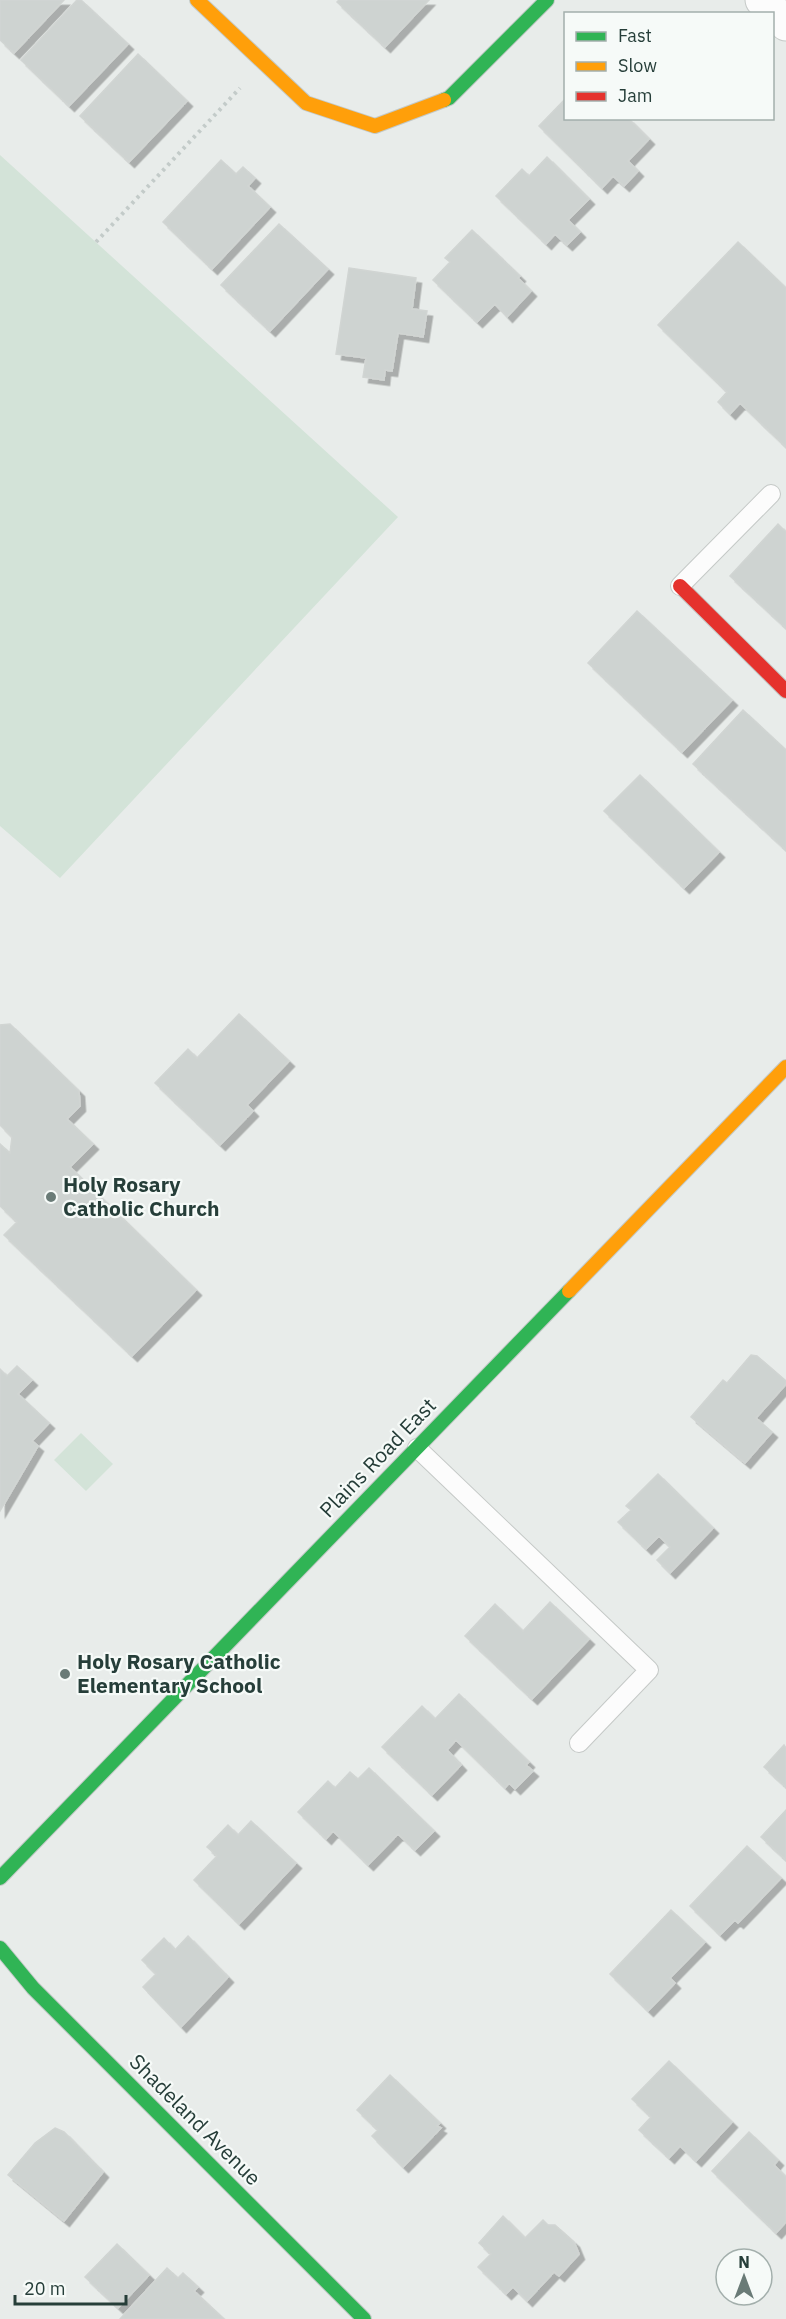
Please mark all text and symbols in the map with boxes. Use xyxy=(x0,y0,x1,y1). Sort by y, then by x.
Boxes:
legend xyxy=(564,12,774,120)
text: Fast xyxy=(618,24,652,47)
text: Slow xyxy=(618,54,657,77)
text: Jam xyxy=(618,84,653,107)
place label: Holy Rosary Catholic Church xyxy=(63,1170,220,1222)
marker: Holy Rosary Catholic Church xyxy=(44,1190,58,1204)
street label: Plains Road East xyxy=(313,1391,442,1523)
place label: Holy Rosary Catholic Elementary School xyxy=(77,1647,281,1699)
marker: Holy Rosary Catholic Elementary School xyxy=(58,1667,72,1681)
street label: Shadeland Avenue xyxy=(124,2047,268,2191)
north arrow xyxy=(714,2247,774,2307)
text: N xyxy=(738,2252,750,2272)
scale bar xyxy=(15,2268,126,2306)
text: 20 m xyxy=(24,2277,66,2300)

